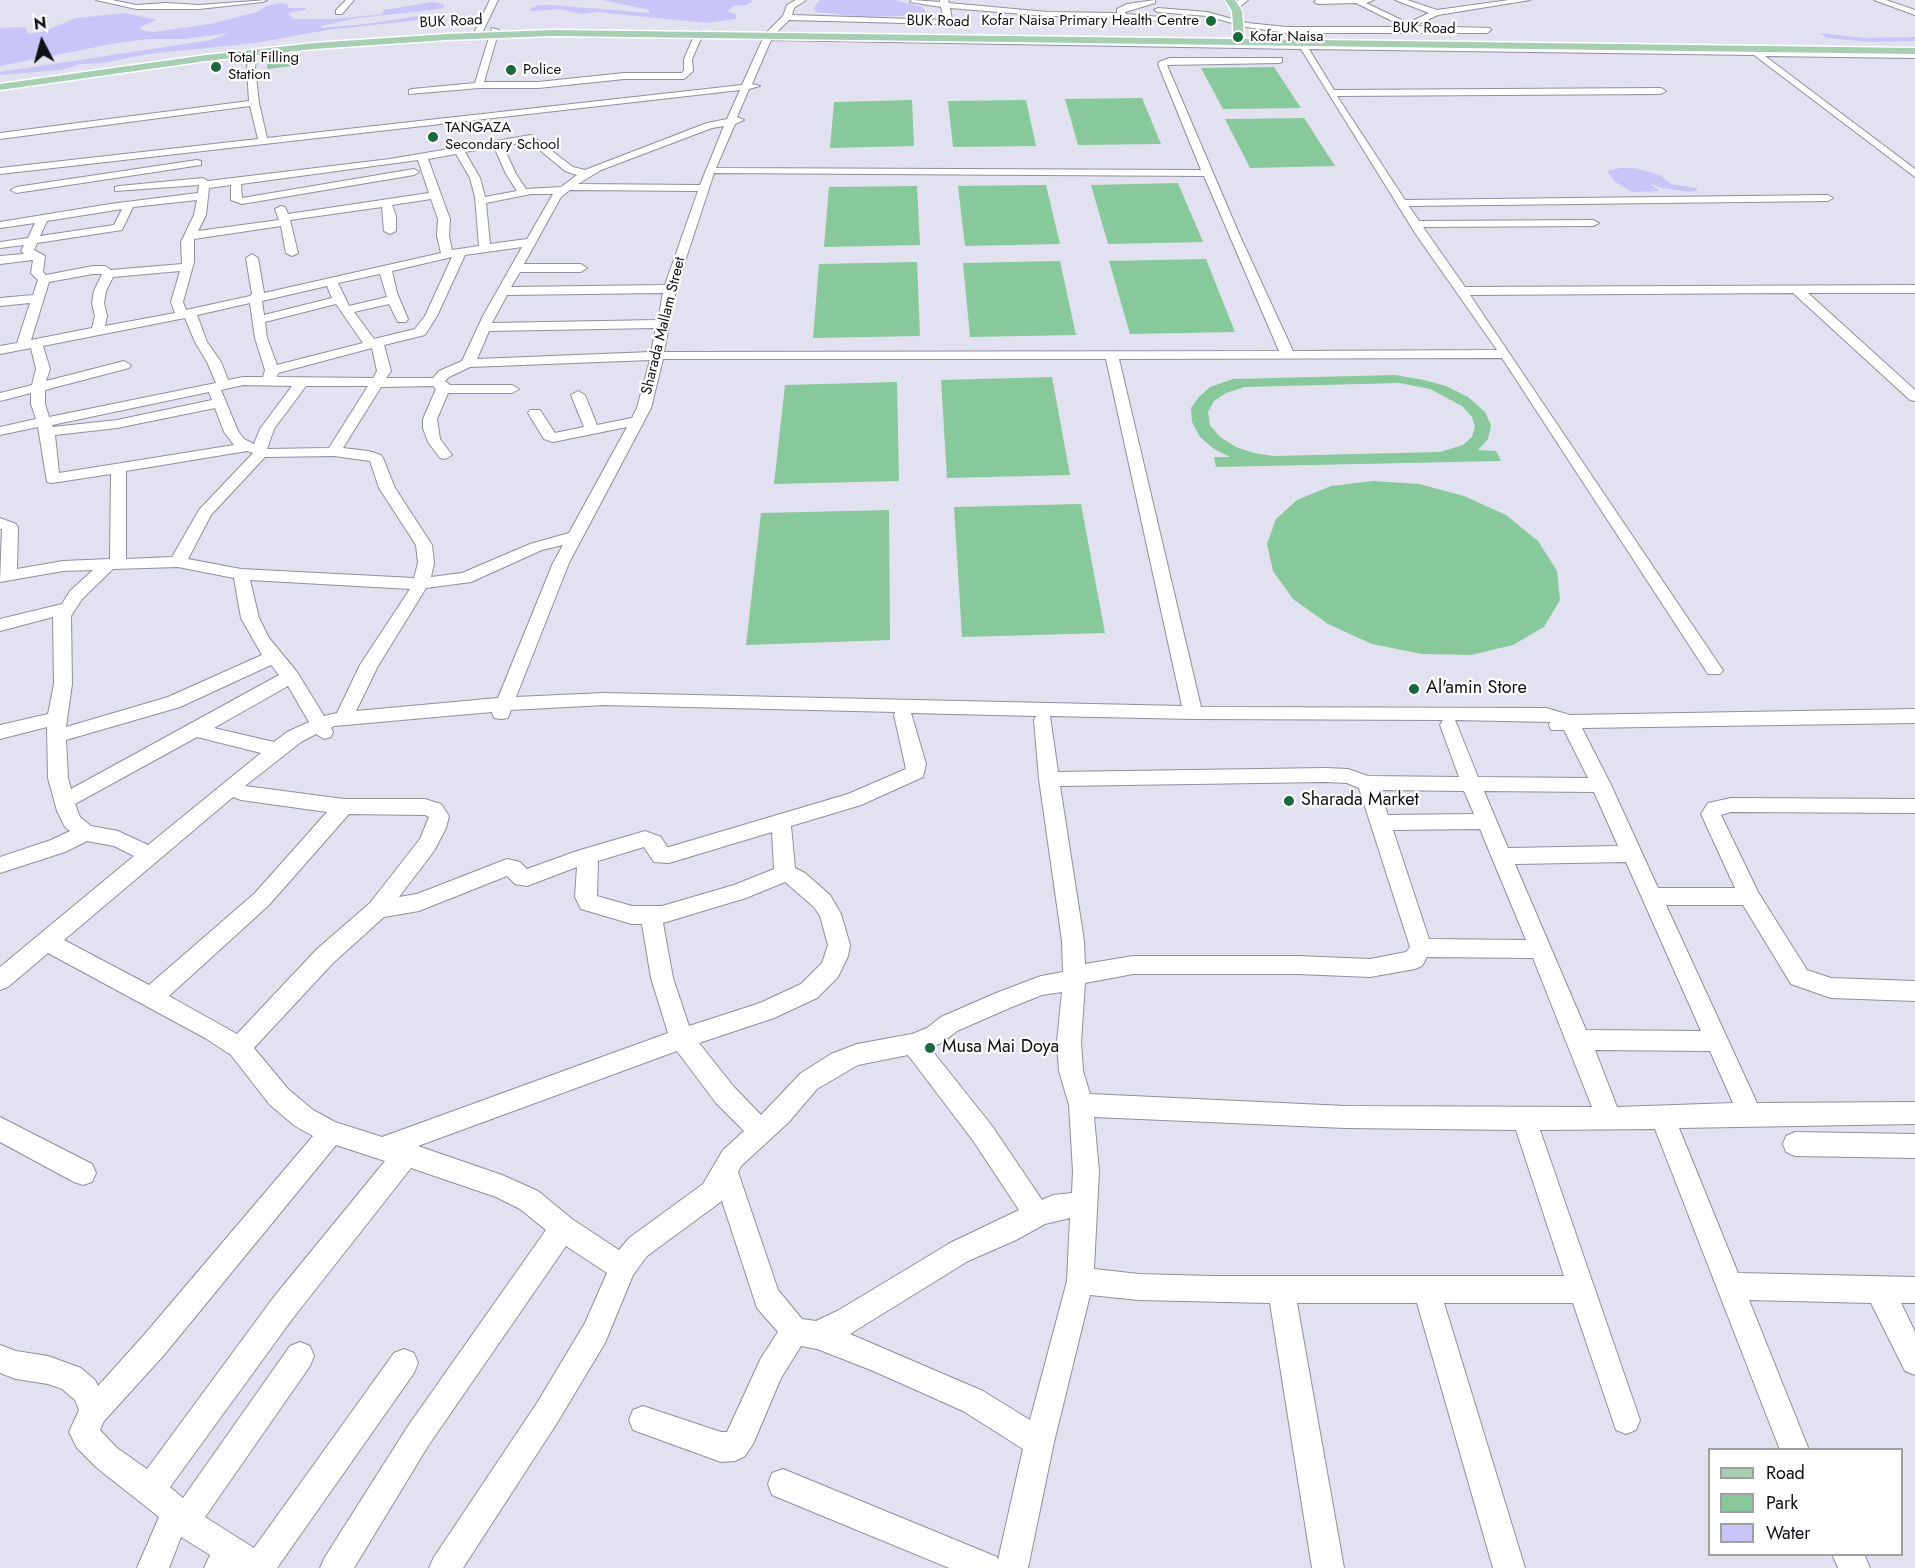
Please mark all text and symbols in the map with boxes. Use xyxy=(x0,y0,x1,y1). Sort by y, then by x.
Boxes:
text: N xyxy=(33,11,48,36)
street label: BUK Road xyxy=(419,11,483,33)
north arrow xyxy=(12,12,72,72)
street label: BUK Road xyxy=(906,12,970,32)
place label: Kofar Naisa Primary Health Centre xyxy=(981,12,1199,30)
marker: Kofar Naisa Primary Health Centre xyxy=(1204,14,1218,28)
street label: BUK Road xyxy=(1392,19,1456,39)
place label: Kofar Naisa xyxy=(1250,28,1323,46)
marker: Kofar Naisa xyxy=(1231,30,1245,44)
place label: Total Filling Station xyxy=(228,49,299,84)
marker: Total Filling Station xyxy=(209,60,223,74)
place label: Police xyxy=(523,61,561,79)
marker: Police xyxy=(504,63,518,77)
place label: TANGAZA Secondary School xyxy=(445,119,560,154)
marker: TANGAZA Secondary School xyxy=(426,130,440,144)
street label: Sharada Mallam Street xyxy=(638,255,690,397)
place label: Al'amin Store xyxy=(1426,678,1527,700)
marker: Al'amin Store xyxy=(1407,682,1421,696)
place label: Sharada Market xyxy=(1301,790,1419,812)
marker: Sharada Market xyxy=(1282,794,1296,808)
place label: Musa Mai Doya xyxy=(942,1037,1059,1059)
marker: Musa Mai Doya xyxy=(923,1041,937,1055)
legend xyxy=(1708,1448,1903,1556)
text: Road xyxy=(1766,1460,1805,1486)
text: Park xyxy=(1766,1490,1798,1516)
text: Water xyxy=(1766,1520,1810,1546)

